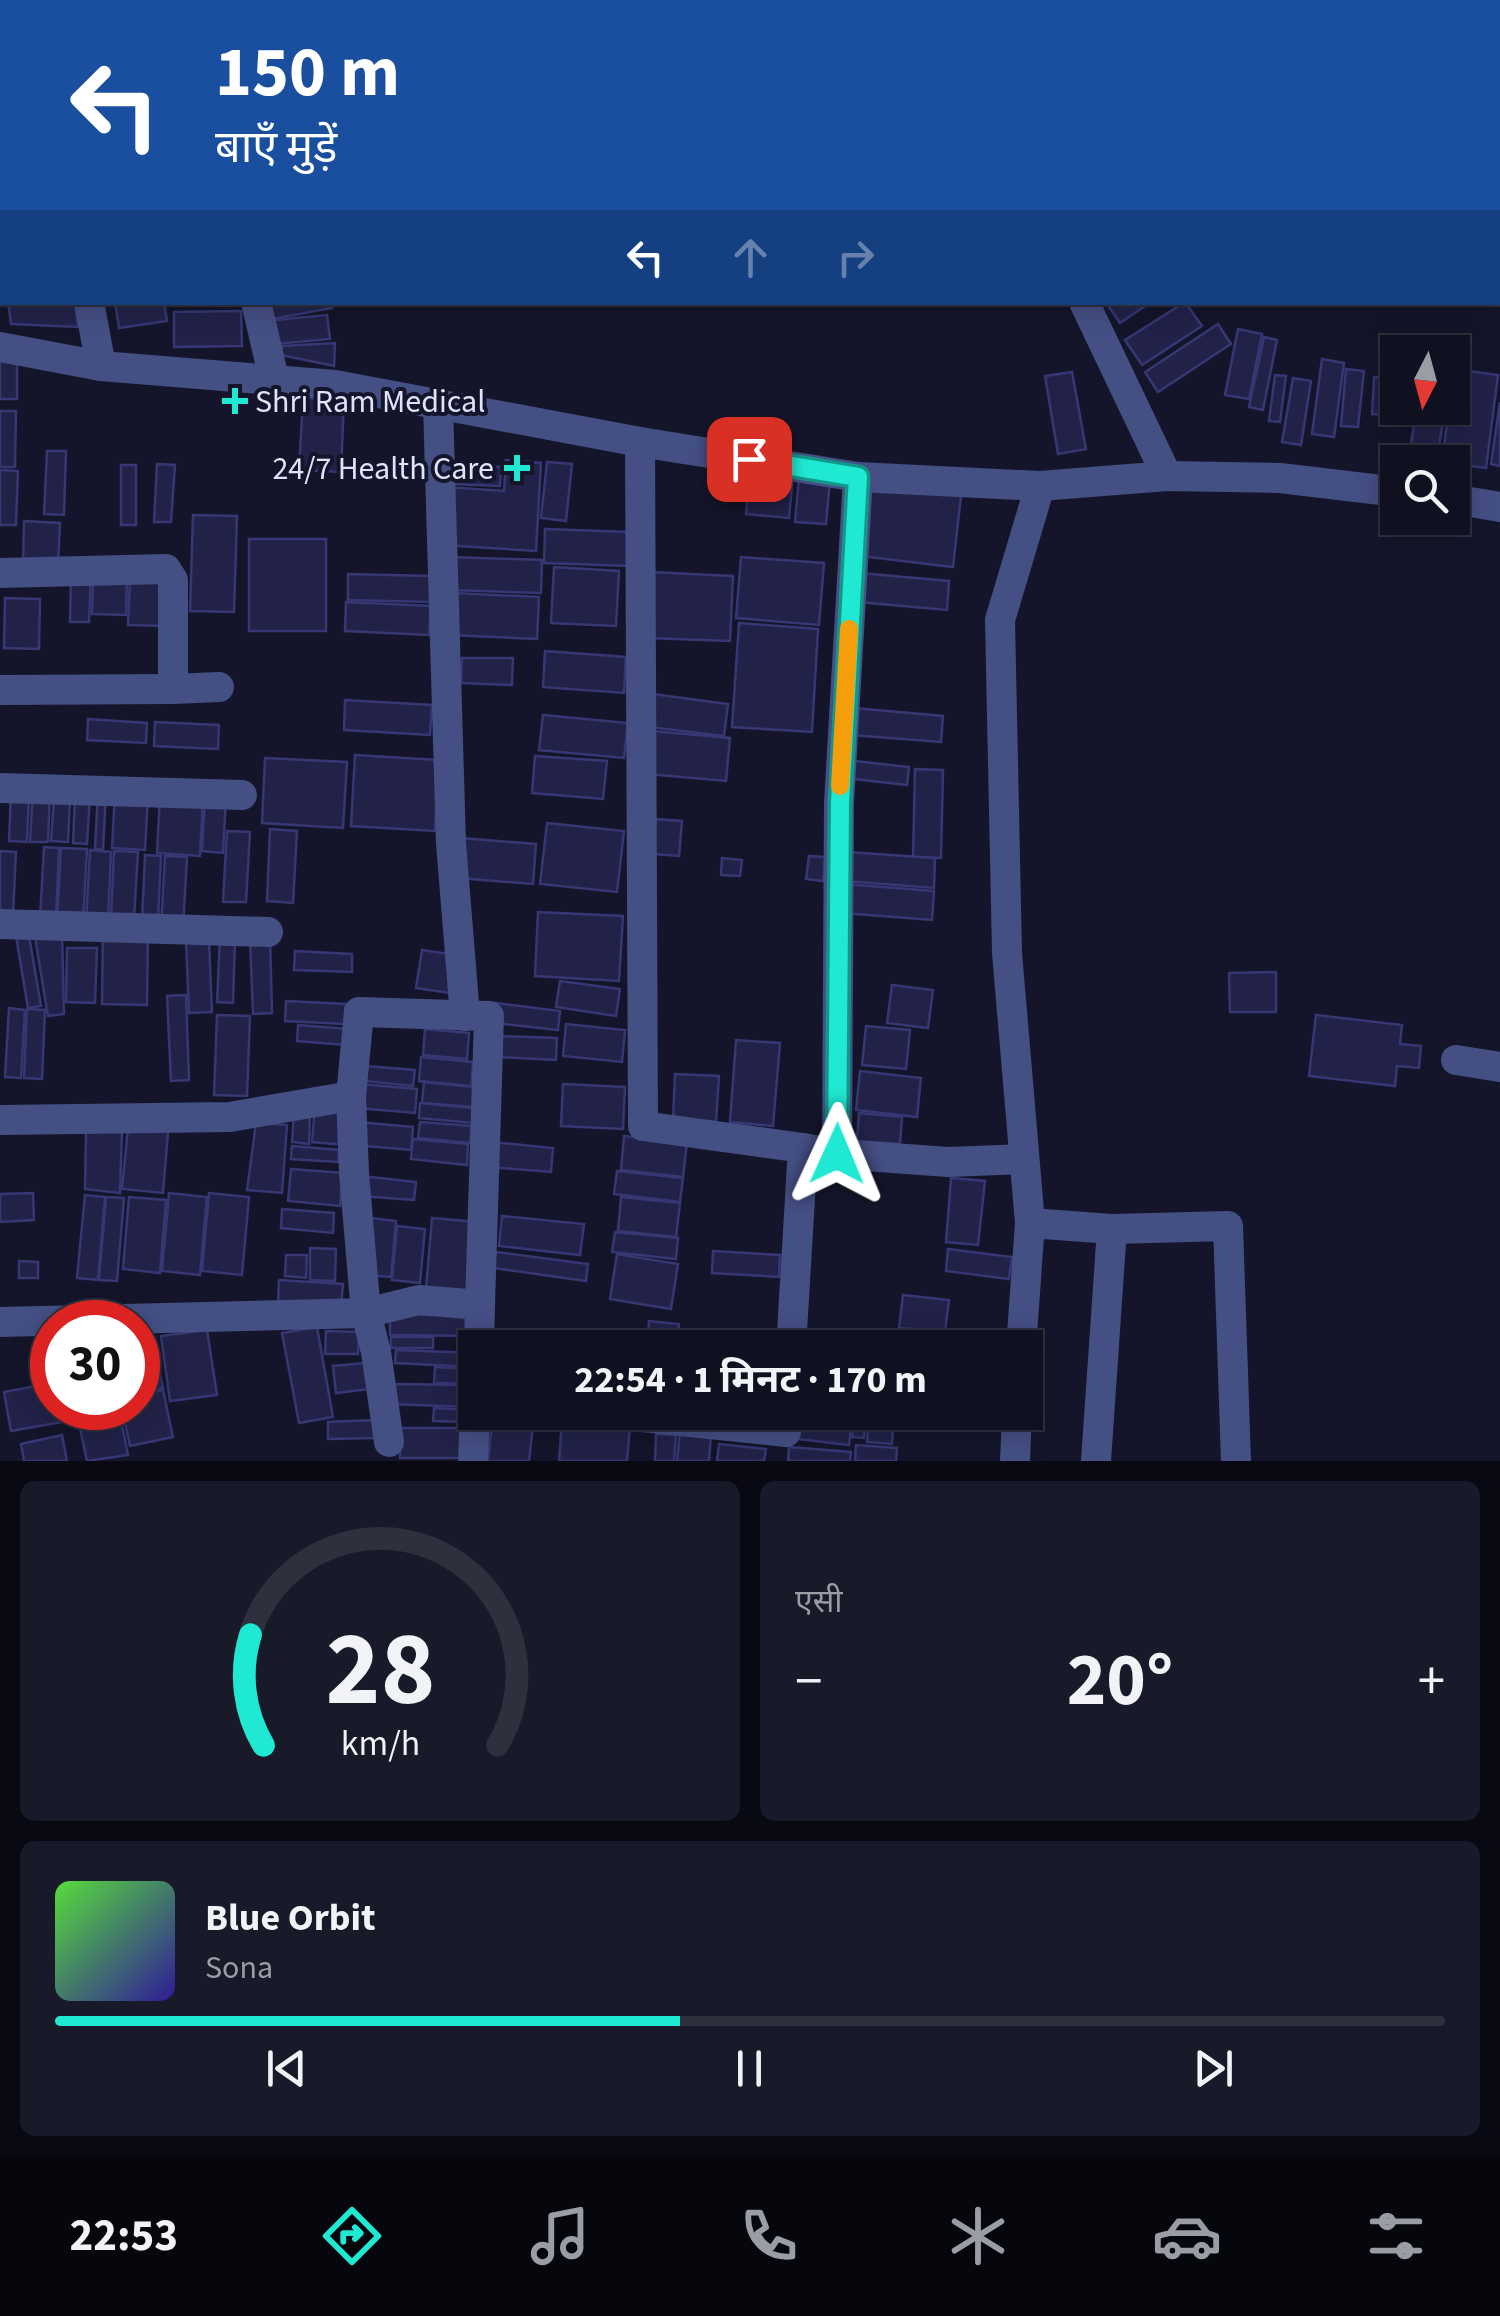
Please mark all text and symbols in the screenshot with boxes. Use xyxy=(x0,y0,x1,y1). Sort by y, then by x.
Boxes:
text: 150 m xyxy=(215,23,400,123)
icon: left xyxy=(50,40,180,170)
text: बाएँ मुड़ें xyxy=(215,116,337,180)
icon: left xyxy=(618,230,673,285)
icon: ahead xyxy=(723,230,778,285)
icon: right xyxy=(828,230,883,285)
north arrow xyxy=(1380,335,1470,425)
map controls xyxy=(1380,335,1470,535)
place label: Shri Ram Medical xyxy=(255,379,485,425)
marker: Shri Ram Medical xyxy=(224,390,246,412)
pin xyxy=(707,417,792,502)
icon: arrive xyxy=(722,432,777,487)
button: search xyxy=(1380,445,1470,535)
place label: 24/7 Health Care xyxy=(272,446,494,492)
marker: 24/7 Health Care xyxy=(504,455,530,481)
position arrow xyxy=(785,1102,889,1206)
speed limit sign: 30 xyxy=(30,1300,160,1430)
text: 22:54 · 1 मिनट · 170 m xyxy=(574,1353,927,1407)
text: एसी xyxy=(795,1579,843,1625)
text: 28 xyxy=(325,1597,435,1745)
text: 20° xyxy=(1067,1627,1173,1734)
text: − xyxy=(795,1643,822,1721)
text: + xyxy=(1418,1643,1445,1721)
text: km/h xyxy=(340,1718,420,1769)
text: Blue Orbit xyxy=(205,1891,376,1945)
text: Sona xyxy=(205,1945,273,1991)
icon: previous xyxy=(259,2041,314,2096)
icon: pause xyxy=(722,2041,777,2096)
icon: next xyxy=(1186,2041,1241,2096)
icon: directions xyxy=(317,2201,387,2271)
icon: music xyxy=(525,2201,595,2271)
icon: phone xyxy=(734,2201,804,2271)
icon: climate xyxy=(943,2201,1013,2271)
icon: car xyxy=(1152,2201,1222,2271)
icon: filters xyxy=(1361,2201,1431,2271)
text: 22:53 xyxy=(69,2204,178,2268)

